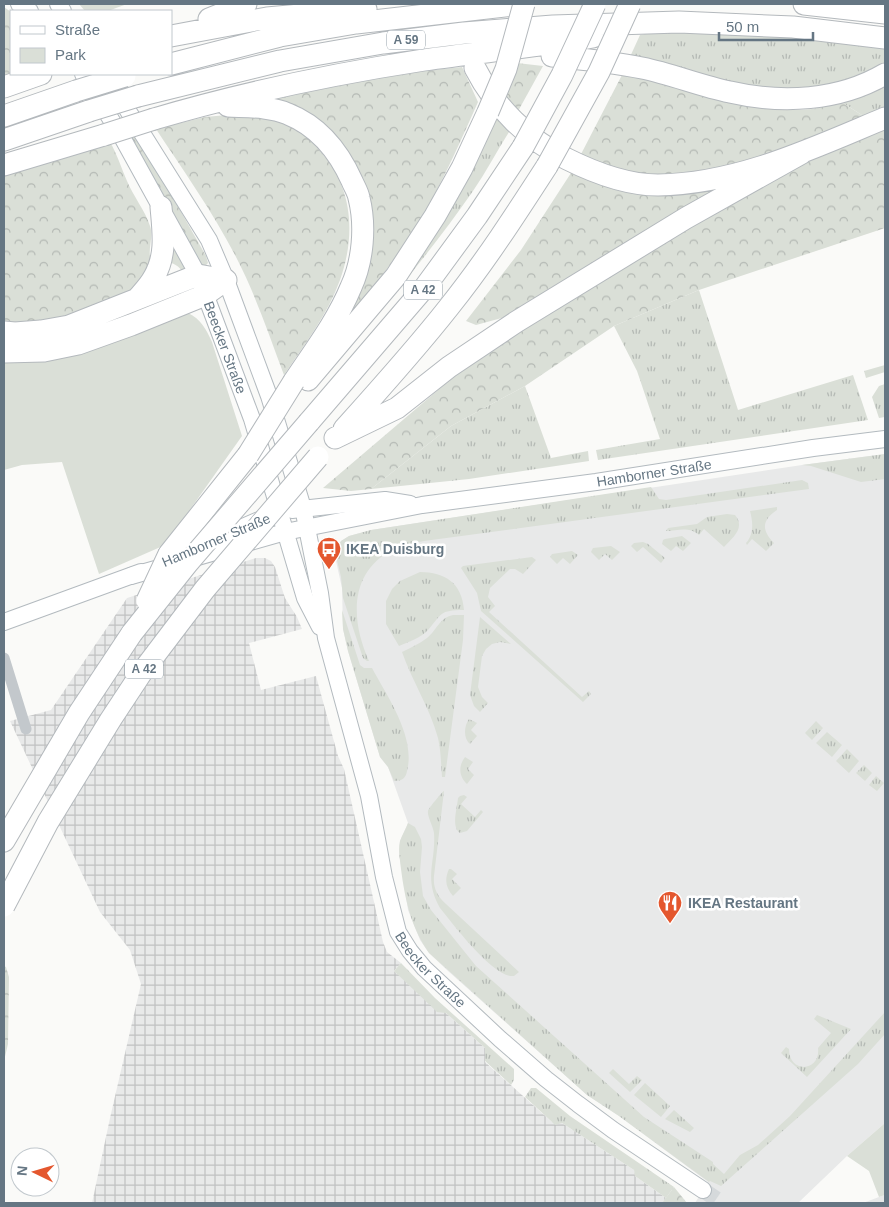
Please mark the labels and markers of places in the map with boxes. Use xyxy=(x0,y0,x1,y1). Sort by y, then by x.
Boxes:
bus stop icon: IKEA Duisburg xyxy=(316,536,342,570)
place label: IKEA Duisburg xyxy=(346,541,444,557)
restaurant icon: IKEA Restaurant xyxy=(657,890,683,924)
place label: IKEA Restaurant xyxy=(688,895,798,911)

